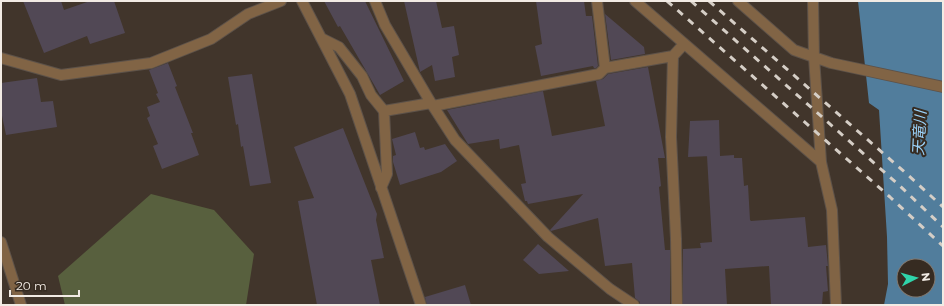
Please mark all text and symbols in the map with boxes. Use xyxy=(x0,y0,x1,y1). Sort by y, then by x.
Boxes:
water label: 天竜川 xyxy=(908,108,930,156)
north arrow xyxy=(896,258,936,298)
scale bar xyxy=(10,272,79,298)
text: N xyxy=(919,272,933,282)
text: 20 m xyxy=(16,278,47,293)

